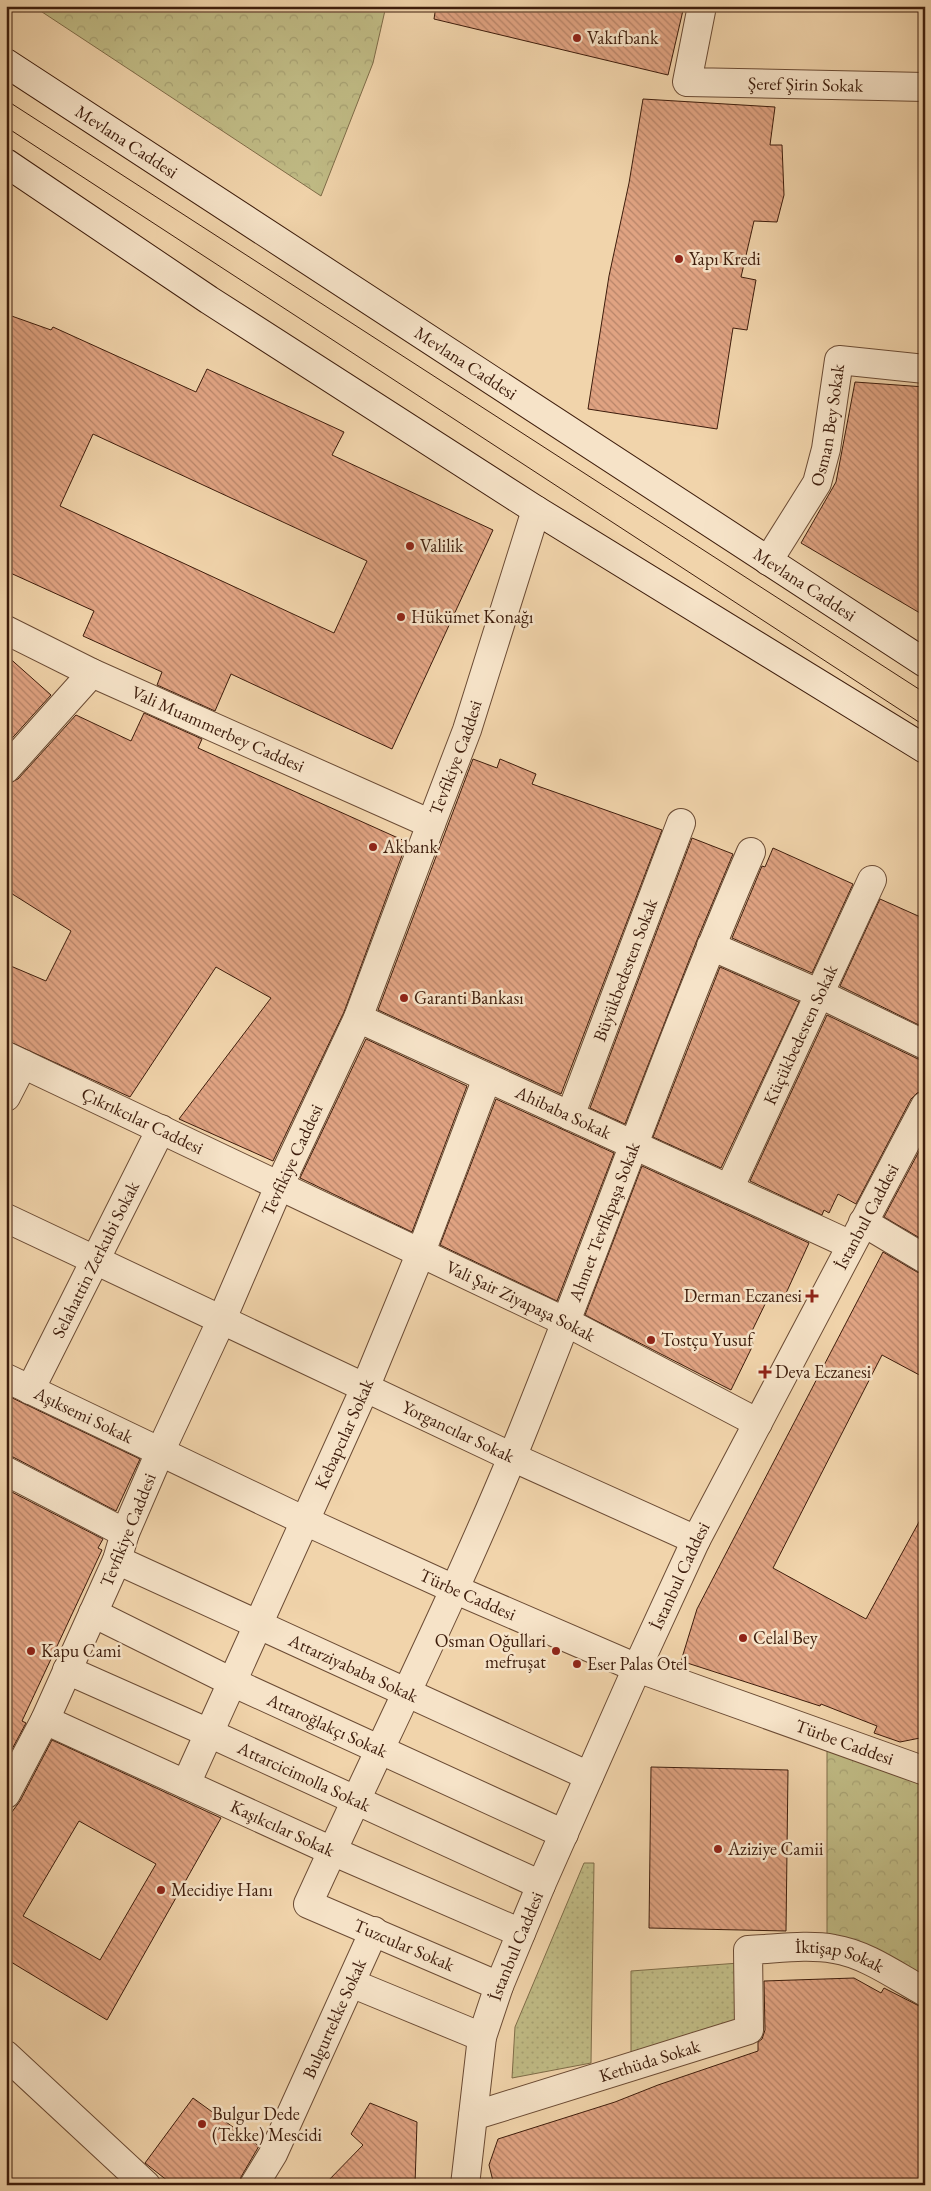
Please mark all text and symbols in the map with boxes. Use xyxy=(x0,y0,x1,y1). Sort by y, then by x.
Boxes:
place label: Vakıfbank xyxy=(587,26,659,49)
marker: Vakıfbank xyxy=(571,32,583,44)
street label: Şeref Şirin Sokak xyxy=(748,71,864,97)
street label: Mevlana Caddesi xyxy=(71,99,183,184)
place label: Yapı Kredi xyxy=(689,247,761,270)
marker: Yapı Kredi xyxy=(673,253,685,265)
street label: Mevlana Caddesi xyxy=(410,321,522,405)
street label: Osman Bey Sokak xyxy=(805,362,849,489)
place label: Valilik xyxy=(420,534,464,557)
marker: Valilik xyxy=(404,540,416,552)
street label: Mevlana Caddesi xyxy=(749,542,861,626)
place label: Hükümet Konağı xyxy=(411,605,534,628)
marker: Hükümet Konağı xyxy=(395,611,407,623)
street label: Vali Muammerbey Caddesi xyxy=(128,680,309,777)
street label: Tevfikiye Caddesi xyxy=(424,697,487,818)
place label: Akbank xyxy=(382,835,438,858)
marker: Akbank xyxy=(367,841,379,853)
street label: Büyükbedesten Sokak xyxy=(587,895,662,1045)
street label: Küçükbedesten Sokak xyxy=(758,960,843,1108)
place label: Garanti Bankası xyxy=(414,986,524,1009)
marker: Garanti Bankası xyxy=(398,992,410,1004)
street label: Ahibaba Sokak xyxy=(511,1080,616,1144)
street label: Çıkrıkcılar Caddesi xyxy=(78,1081,208,1159)
street label: Tevfikiye Caddesi xyxy=(256,1100,328,1219)
street label: Ahmet Tevfikpaşa Sokak xyxy=(563,1138,645,1305)
street label: İstanbul Caddesi xyxy=(829,1159,904,1273)
street label: Selahattin Zerkubi Sokak xyxy=(46,1177,144,1342)
street label: Vali Şair Ziyapaşa Sokak xyxy=(442,1255,600,1347)
place label: Derman Eczanesi xyxy=(684,1284,803,1307)
marker: Derman Eczanesi xyxy=(806,1290,818,1302)
place label: Tostçu Yusuf xyxy=(661,1328,755,1351)
marker: Tostçu Yusuf xyxy=(645,1334,657,1346)
place label: Deva Eczanesi xyxy=(775,1360,872,1383)
marker: Deva Eczanesi xyxy=(759,1366,771,1378)
street label: Kebapcılar Sokak xyxy=(309,1375,379,1493)
street label: Aşıksemi Sokak xyxy=(30,1381,138,1448)
street label: Yorgancılar Sokak xyxy=(398,1395,519,1468)
street label: Tevfikiye Caddesi xyxy=(94,1469,161,1590)
street label: İstanbul Caddesi xyxy=(644,1517,715,1633)
street label: Türbe Caddesi xyxy=(416,1563,520,1626)
place label: Celal Bey xyxy=(753,1626,818,1649)
street label: Attarziyababa Sokak xyxy=(284,1628,423,1708)
place label: Osman Oğullari mefruşat xyxy=(435,1629,547,1673)
marker: Celal Bey xyxy=(737,1632,749,1644)
place label: Kapu Cami xyxy=(41,1639,122,1662)
marker: Kapu Cami xyxy=(25,1645,37,1657)
marker: Osman Oğullari mefruşat xyxy=(550,1645,562,1657)
place label: Eser Palas Otel xyxy=(587,1652,687,1675)
marker: Eser Palas Otel xyxy=(571,1658,583,1670)
street label: Attaroğlakçı Sokak xyxy=(263,1687,392,1763)
street label: Türbe Caddesi xyxy=(792,1714,898,1770)
street label: Attarcicimolla Sokak xyxy=(233,1735,375,1817)
street label: Kaşıkcılar Sokak xyxy=(227,1794,339,1862)
place label: Aziziye Camii xyxy=(727,1837,824,1860)
marker: Aziziye Camii xyxy=(712,1843,724,1855)
place label: Mecidiye Hanı xyxy=(171,1878,273,1901)
marker: Mecidiye Hanı xyxy=(155,1884,167,1896)
street label: İstanbul Caddesi xyxy=(483,1887,548,2004)
street label: Tuzcular Sokak xyxy=(350,1913,459,1976)
street label: İktişap Sokak xyxy=(795,1935,889,1978)
street label: Bulgurtekke Sokak xyxy=(297,1954,371,2082)
street label: Kethüda Sokak xyxy=(596,2034,703,2087)
place label: Bulgur Dede (Tekke) Mescidi xyxy=(212,2102,323,2146)
marker: Bulgur Dede (Tekke) Mescidi xyxy=(196,2118,208,2130)

